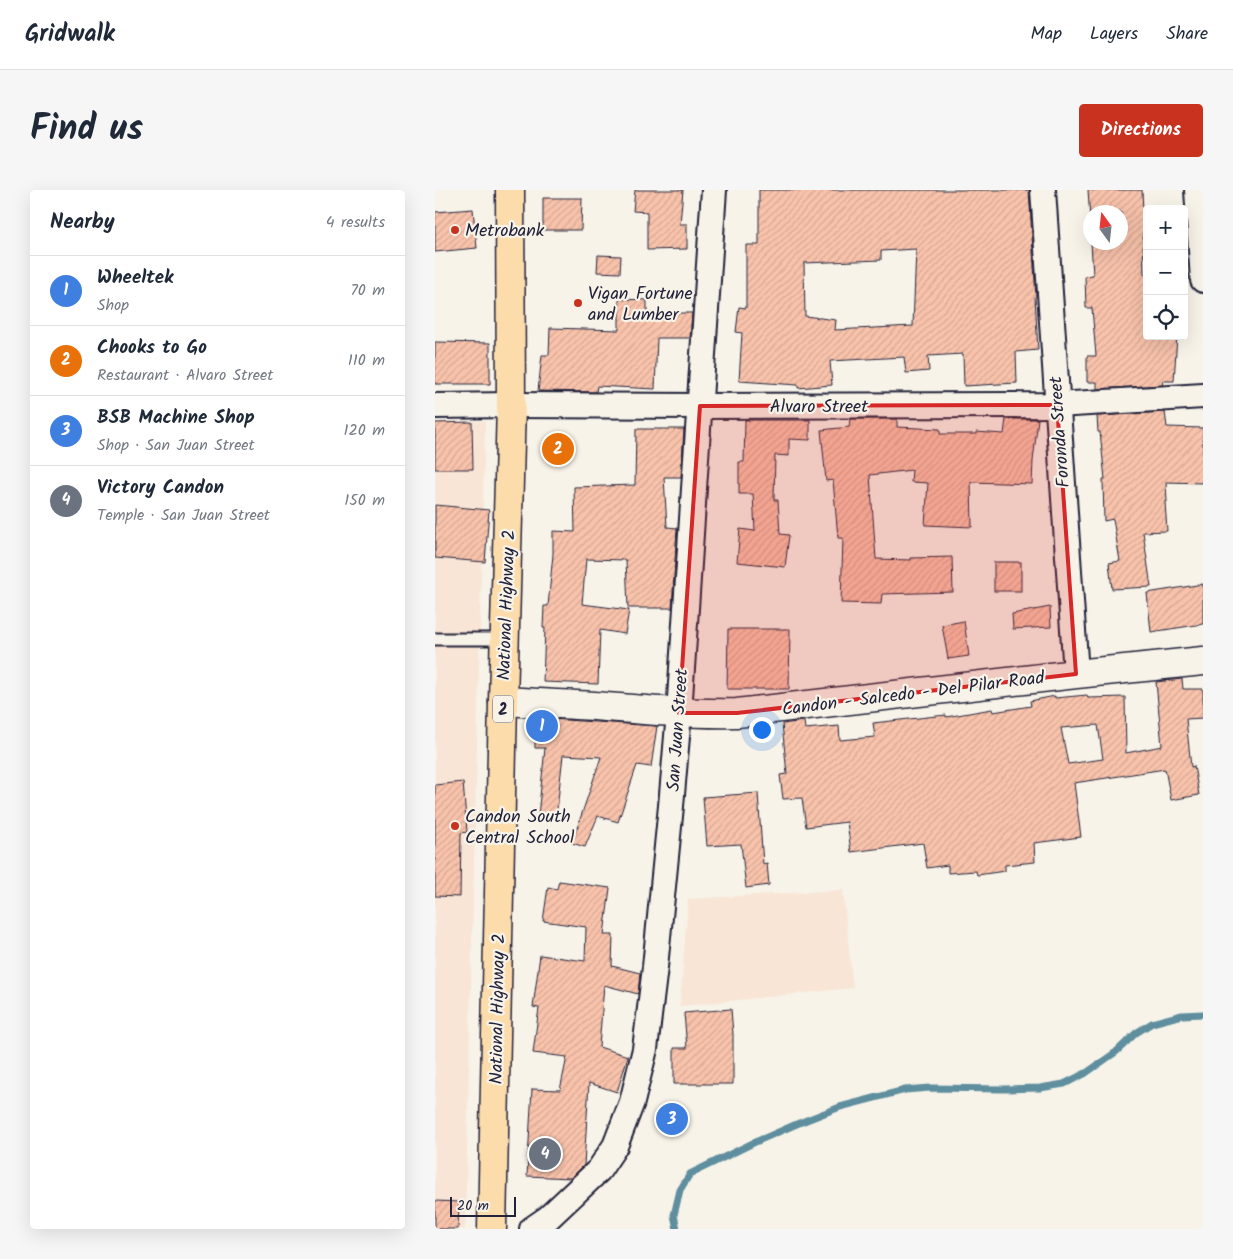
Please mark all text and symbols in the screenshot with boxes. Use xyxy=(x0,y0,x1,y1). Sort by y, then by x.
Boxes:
text: Gridwalk xyxy=(25,15,115,54)
text: Map xyxy=(1031,20,1062,49)
text: Layers xyxy=(1090,20,1138,49)
text: Share xyxy=(1166,20,1208,49)
text: Find us xyxy=(30,102,143,158)
button: Directions xyxy=(1079,104,1203,157)
north arrow xyxy=(1083,205,1128,250)
map controls xyxy=(1143,205,1188,340)
button: + xyxy=(1143,205,1188,250)
text: Nearby xyxy=(50,206,115,239)
text: 4 results xyxy=(326,210,385,235)
place label: Metrobank xyxy=(465,217,545,246)
marker: Metrobank xyxy=(449,224,461,236)
button: − xyxy=(1143,250,1188,295)
text: Wheeltek xyxy=(97,263,173,293)
text: 1 xyxy=(64,278,68,303)
text: 70 m xyxy=(350,278,385,303)
place label: Vigan Fortune and Lumber xyxy=(588,280,693,330)
text: Shop xyxy=(97,293,129,318)
button: locate xyxy=(1143,295,1188,340)
marker: Vigan Fortune and Lumber xyxy=(572,297,584,309)
text: Chooks to Go xyxy=(97,333,207,363)
text: 2 xyxy=(61,348,71,373)
text: 110 m xyxy=(348,348,385,373)
text: Restaurant · Alvaro Street xyxy=(97,363,273,388)
street label: Foronda Street xyxy=(1042,374,1079,489)
street label: Alvaro Street xyxy=(770,393,869,422)
text: BSB Machine Shop xyxy=(97,403,255,433)
text: 3 xyxy=(62,418,70,443)
text: 120 m xyxy=(344,418,385,443)
pin: 2 xyxy=(542,430,574,468)
text: Shop · San Juan Street xyxy=(97,433,255,458)
text: Victory Candon xyxy=(97,473,224,503)
text: 4 xyxy=(62,488,70,513)
text: 150 m xyxy=(344,488,385,513)
text: Temple · San Juan Street xyxy=(97,503,270,528)
street label: National Highway 2 xyxy=(490,529,525,681)
street label: Candon - Salcedo - Del Pilar Road xyxy=(780,664,1047,725)
street label: San Juan Street xyxy=(660,667,697,792)
road number: 2 xyxy=(493,696,513,722)
pin: 1 xyxy=(526,707,558,745)
your location xyxy=(749,717,775,743)
place label: Candon South Central School xyxy=(465,803,575,853)
marker: Candon South Central School xyxy=(449,820,461,832)
street label: National Highway 2 xyxy=(483,933,514,1085)
pin: 3 xyxy=(656,1100,688,1138)
pin: 4 xyxy=(529,1135,561,1173)
scale bar xyxy=(450,1194,516,1217)
text: 20 m xyxy=(457,1195,489,1217)

